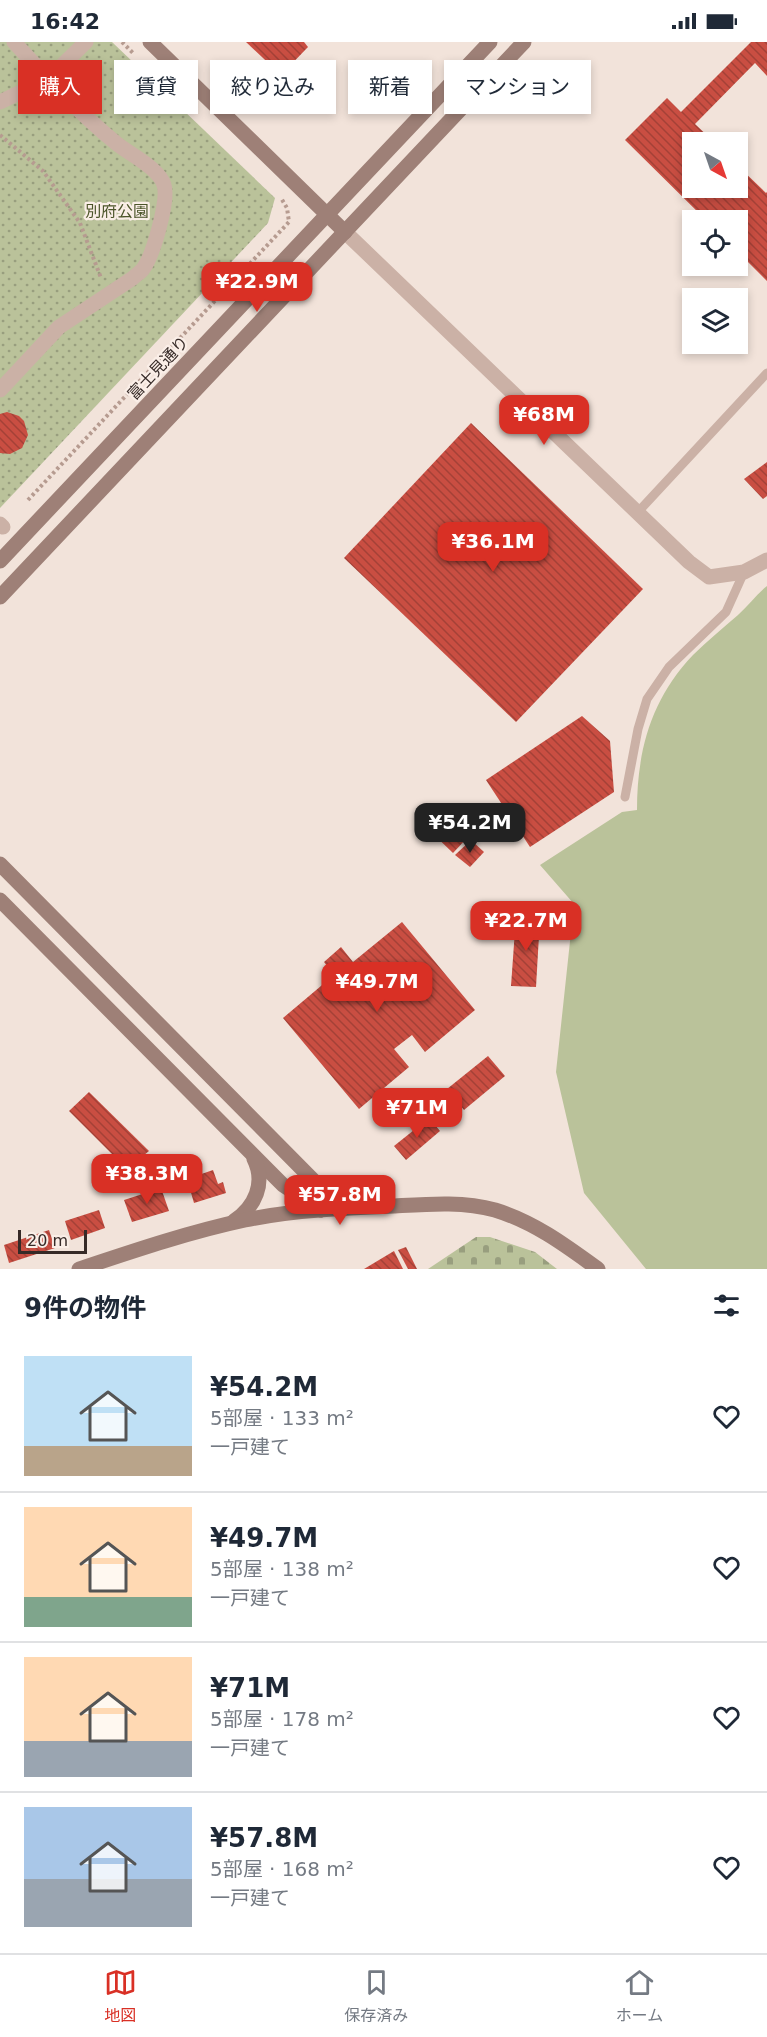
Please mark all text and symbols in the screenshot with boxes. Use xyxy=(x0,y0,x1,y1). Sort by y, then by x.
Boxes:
text: 16:42 xyxy=(30,9,100,34)
chip: 購入 xyxy=(18,60,102,114)
chip: 賃貸 xyxy=(114,60,198,114)
chip: 絞り込み xyxy=(210,60,336,114)
chip: 新着 xyxy=(348,60,432,114)
chip: マンション xyxy=(444,60,591,114)
north arrow xyxy=(682,132,748,198)
map controls xyxy=(682,132,748,354)
park label: 別府公園 xyxy=(85,202,149,221)
button: locate xyxy=(682,210,748,276)
pin: ¥22.9M xyxy=(208,262,306,313)
text: ¥22.9M xyxy=(215,269,299,293)
button: layers xyxy=(682,288,748,354)
street label: 富士見通り xyxy=(124,332,192,404)
pin: ¥68M xyxy=(508,395,580,446)
text: ¥68M xyxy=(513,402,575,426)
pin: ¥36.1M xyxy=(444,522,542,573)
text: ¥36.1M xyxy=(451,529,535,553)
pin: ¥54.2M xyxy=(421,803,519,854)
text: ¥54.2M xyxy=(428,810,512,834)
pin: ¥22.7M xyxy=(477,901,575,952)
text: ¥22.7M xyxy=(484,908,568,932)
pin: ¥49.7M xyxy=(328,962,426,1013)
text: ¥49.7M xyxy=(335,969,419,993)
pin: ¥71M xyxy=(381,1088,453,1139)
text: ¥71M xyxy=(386,1095,448,1119)
pin: ¥38.3M xyxy=(98,1154,196,1205)
text: ¥38.3M xyxy=(105,1161,189,1185)
pin: ¥57.8M xyxy=(291,1175,389,1226)
text: ¥57.8M xyxy=(298,1182,382,1206)
scale bar xyxy=(18,1227,87,1254)
text: 20 m xyxy=(27,1231,68,1250)
icon: filters xyxy=(710,1289,743,1322)
text: 9件の物件 xyxy=(24,1293,146,1323)
text: ¥54.2M xyxy=(210,1372,318,1402)
icon: home xyxy=(72,1380,144,1452)
icon: heart xyxy=(710,1400,743,1433)
text: 5部屋 · 133 m² xyxy=(210,1406,354,1430)
text: 一戸建て xyxy=(210,1435,290,1459)
text: ¥49.7M xyxy=(210,1523,318,1553)
icon: home xyxy=(72,1531,144,1603)
icon: heart xyxy=(710,1551,743,1584)
text: 5部屋 · 138 m² xyxy=(210,1557,354,1581)
text: 一戸建て xyxy=(210,1586,290,1610)
text: ¥71M xyxy=(210,1673,290,1703)
icon: home xyxy=(72,1681,144,1753)
icon: heart xyxy=(710,1701,743,1734)
text: 5部屋 · 178 m² xyxy=(210,1707,354,1731)
text: 一戸建て xyxy=(210,1736,290,1760)
text: ¥57.8M xyxy=(210,1823,318,1853)
icon: home xyxy=(72,1831,144,1903)
icon: heart xyxy=(710,1851,743,1884)
text: 5部屋 · 168 m² xyxy=(210,1857,354,1881)
text: 一戸建て xyxy=(210,1886,290,1910)
tab: 地図 xyxy=(104,1966,137,2026)
tab: 保存済み xyxy=(344,1966,408,2026)
tab: ホーム xyxy=(616,1966,663,2026)

